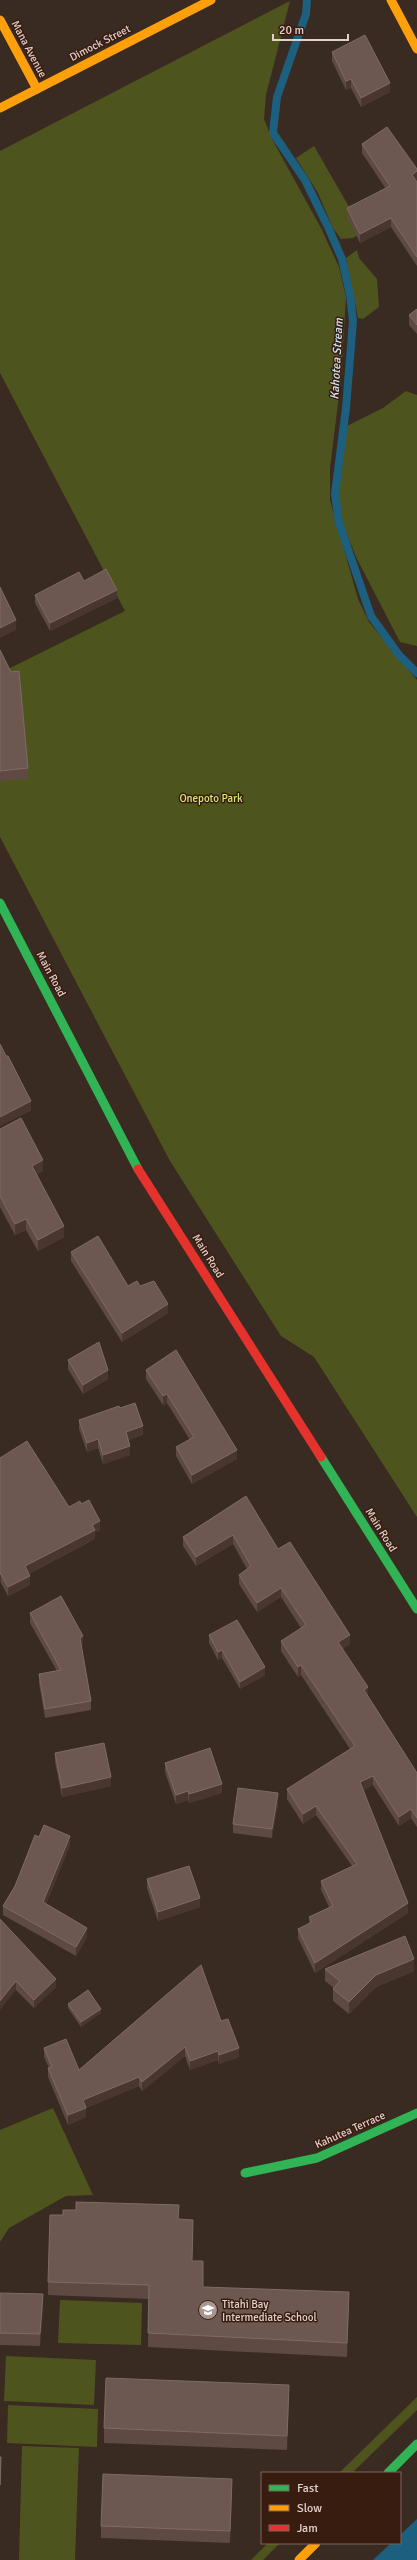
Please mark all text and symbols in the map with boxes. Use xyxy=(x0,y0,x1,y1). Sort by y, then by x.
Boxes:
scale bar xyxy=(273,16,348,42)
street label: Mana Avenue xyxy=(9,18,49,80)
street label: Dimock Street xyxy=(67,22,133,64)
text: 20 m xyxy=(279,23,304,38)
water label: Kahotea Stream xyxy=(327,318,347,400)
park label: Onepoto Park xyxy=(179,792,243,805)
street label: Main Road xyxy=(34,949,68,999)
street label: Main Road xyxy=(189,1232,227,1281)
street label: Main Road xyxy=(362,1506,400,1555)
street label: Kahutea Terrace xyxy=(313,2109,387,2151)
place label: Titahi Bay Intermediate School xyxy=(222,2298,317,2324)
school or university icon: Titahi Bay Intermediate School xyxy=(197,2299,219,2321)
legend xyxy=(261,2472,401,2544)
text: Fast xyxy=(297,2481,318,2496)
text: Slow xyxy=(297,2501,322,2516)
text: Jam xyxy=(297,2521,318,2536)

